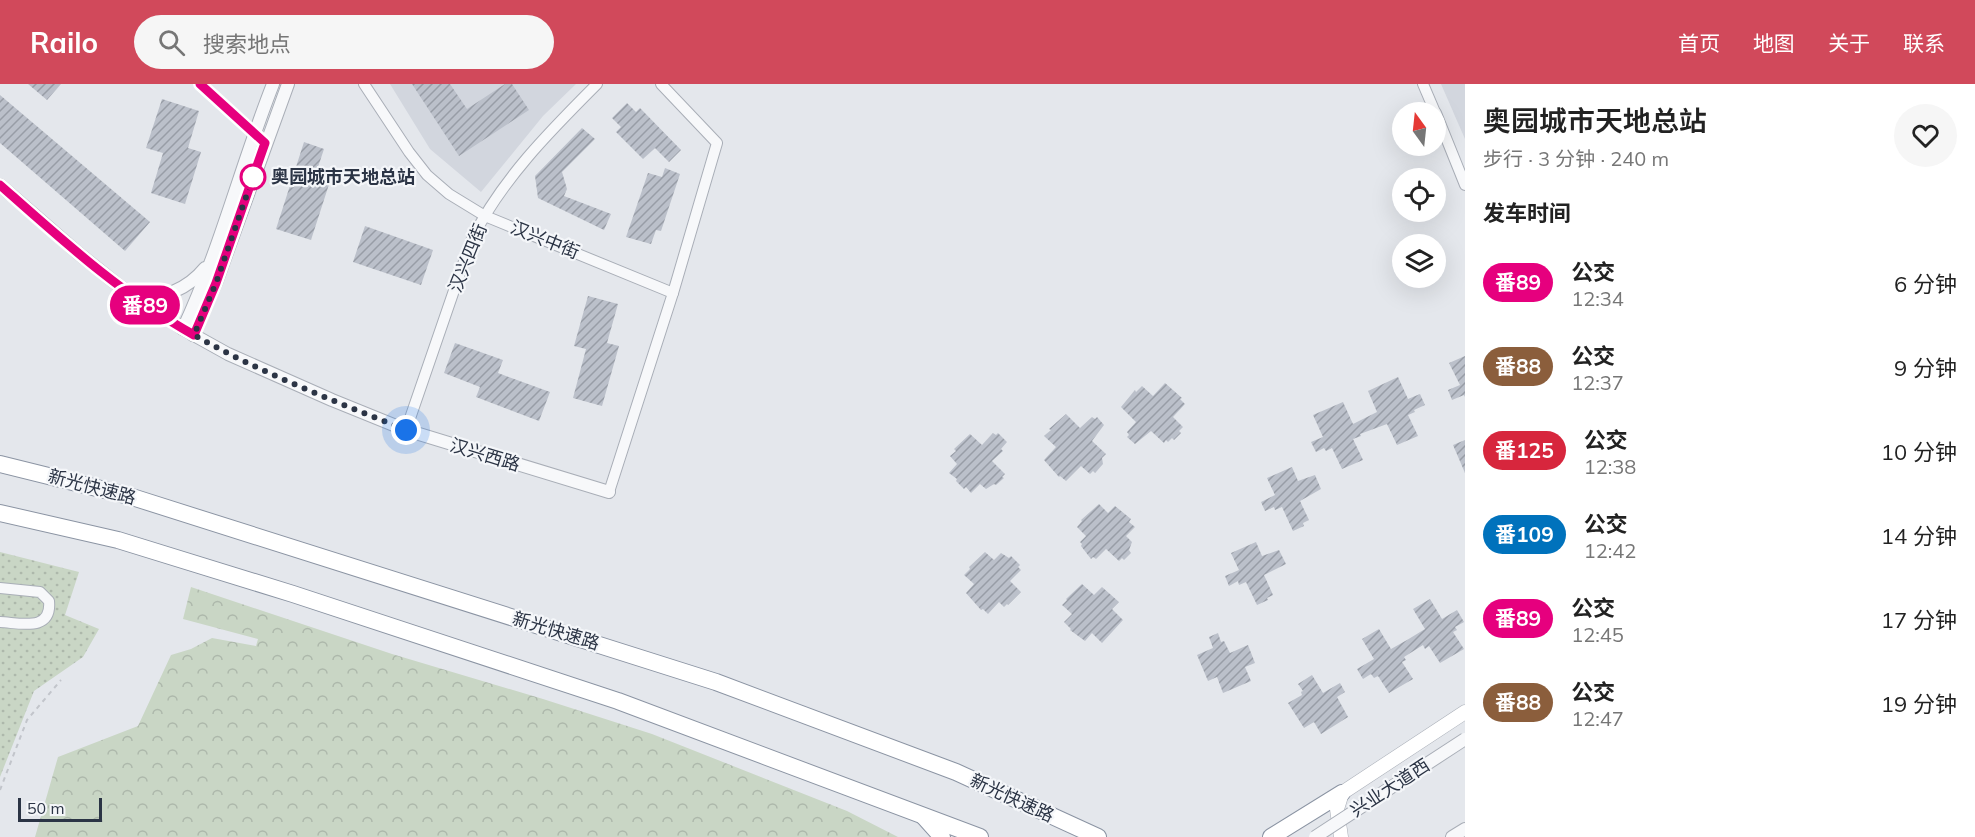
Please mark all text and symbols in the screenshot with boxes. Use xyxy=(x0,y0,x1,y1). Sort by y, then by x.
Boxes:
search box xyxy=(134,15,554,69)
text: Railo xyxy=(30,25,98,60)
icon: search xyxy=(155,26,188,59)
text: 搜索地点 xyxy=(203,30,291,58)
text: 首页 xyxy=(1678,30,1720,56)
text: 地图 xyxy=(1753,30,1795,56)
text: 关于 xyxy=(1828,30,1870,56)
text: 联系 xyxy=(1903,30,1945,56)
north arrow xyxy=(1392,102,1446,156)
map controls xyxy=(1392,102,1446,288)
text: 奥园城市天地总站 xyxy=(1483,103,1707,138)
button: heart xyxy=(1894,104,1957,167)
text: 步行 · 3 分钟 · 240 m xyxy=(1483,146,1669,171)
marker: 奥园城市天地总站 xyxy=(240,164,266,190)
place label: 奥园城市天地总站 xyxy=(271,165,415,188)
button: locate xyxy=(1392,168,1446,222)
text: 发车时间 xyxy=(1483,199,1571,227)
street label: 汉兴中街 xyxy=(508,215,583,264)
street label: 汉兴四街 xyxy=(443,220,492,295)
button: layers xyxy=(1392,234,1446,288)
text: 公交 xyxy=(1571,258,1615,286)
text: 番89 xyxy=(1495,269,1541,295)
text: 6 分钟 xyxy=(1894,270,1957,298)
line badge: 番89 xyxy=(110,286,180,324)
text: 12:34 xyxy=(1571,286,1624,311)
text: 番89 xyxy=(122,292,168,318)
text: 公交 xyxy=(1571,342,1615,370)
text: 番88 xyxy=(1495,353,1541,379)
text: 9 分钟 xyxy=(1894,354,1957,382)
text: 12:37 xyxy=(1571,370,1624,395)
your location xyxy=(391,415,421,445)
text: 公交 xyxy=(1584,426,1628,454)
street label: 汉兴西路 xyxy=(447,433,523,476)
text: 番125 xyxy=(1495,437,1554,463)
text: 10 分钟 xyxy=(1881,438,1957,466)
text: 12:38 xyxy=(1584,454,1636,479)
street label: 新光快速路 xyxy=(46,464,139,509)
text: 公交 xyxy=(1584,510,1628,538)
text: 番109 xyxy=(1495,521,1554,547)
text: 14 分钟 xyxy=(1881,522,1957,550)
text: 12:42 xyxy=(1584,538,1636,563)
text: 公交 xyxy=(1571,594,1615,622)
text: 番89 xyxy=(1495,605,1541,631)
street label: 新光快速路 xyxy=(510,606,603,655)
text: 17 分钟 xyxy=(1881,606,1957,634)
text: 12:45 xyxy=(1571,622,1624,647)
text: 公交 xyxy=(1571,678,1615,706)
text: 番88 xyxy=(1495,689,1541,715)
text: 19 分钟 xyxy=(1881,690,1957,718)
text: 12:47 xyxy=(1571,706,1624,731)
street label: 兴业大道西 xyxy=(1346,753,1434,822)
street label: 新光快速路 xyxy=(967,768,1058,827)
scale bar xyxy=(18,795,102,822)
text: 50 m xyxy=(27,798,64,818)

